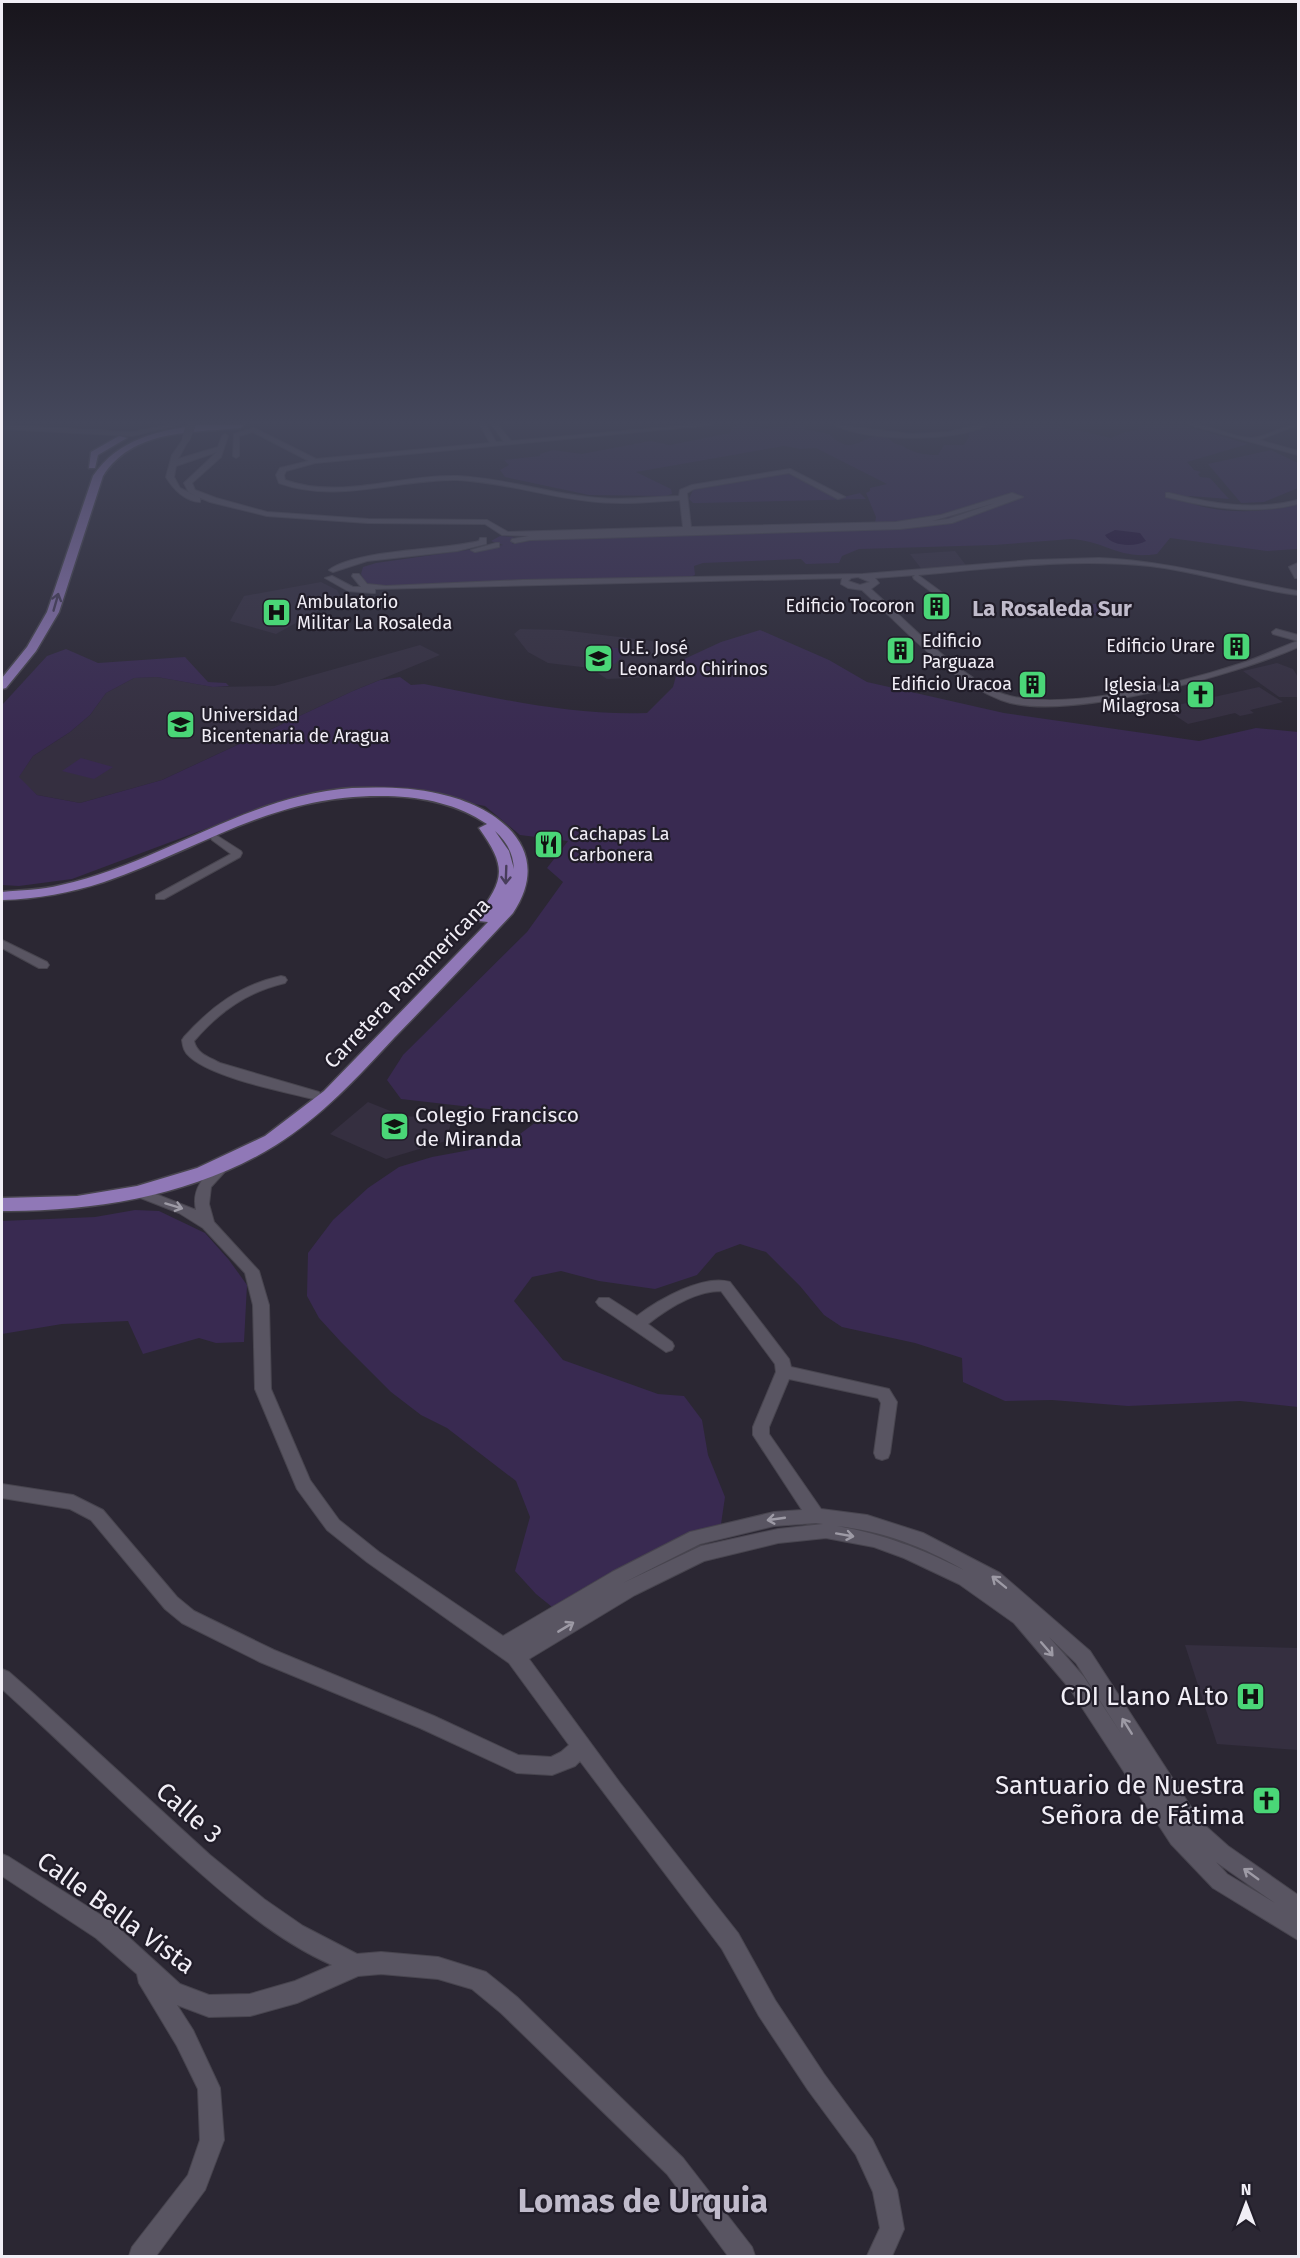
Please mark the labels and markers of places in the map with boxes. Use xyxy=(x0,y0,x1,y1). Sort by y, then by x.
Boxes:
building icon: Edificio Tocoron xyxy=(920,590,952,622)
place label: Ambulatorio Militar La Rosaleda xyxy=(297,591,452,634)
place label: Edificio Tocoron xyxy=(786,595,915,617)
hospital icon: Ambulatorio Militar La Rosaleda xyxy=(260,596,292,628)
place label: Edificio Parguaza xyxy=(922,630,995,673)
building icon: Edificio Urare xyxy=(1220,630,1252,662)
building icon: Edificio Parguaza xyxy=(885,635,917,667)
place label: Edificio Urare xyxy=(1106,635,1215,657)
place label: U.E. José Leonardo Chirinos xyxy=(619,637,768,680)
school or university icon: U.E. José Leonardo Chirinos xyxy=(582,642,614,674)
building icon: Edificio Uracoa xyxy=(1017,668,1049,700)
place label: Edificio Uracoa xyxy=(891,673,1012,695)
place label: Iglesia La Milagrosa xyxy=(1102,674,1180,717)
church icon: Iglesia La Milagrosa xyxy=(1185,679,1217,711)
place label: Universidad Bicentenaria de Aragua xyxy=(201,704,390,747)
school or university icon: Universidad Bicentenaria de Aragua xyxy=(164,709,196,741)
place label: Cachapas La Carbonera xyxy=(569,823,670,866)
restaurant icon: Cachapas La Carbonera xyxy=(532,828,564,860)
place label: Colegio Francisco de Miranda xyxy=(415,1102,579,1152)
school or university icon: Colegio Francisco de Miranda xyxy=(378,1111,410,1143)
hospital icon: CDI Llano ALto xyxy=(1234,1680,1266,1712)
place label: CDI Llano ALto xyxy=(1060,1681,1229,1712)
place label: Santuario de Nuestra Señora de Fátima xyxy=(995,1770,1245,1831)
church icon: Santuario de Nuestra Señora de Fátima xyxy=(1250,1784,1282,1816)

